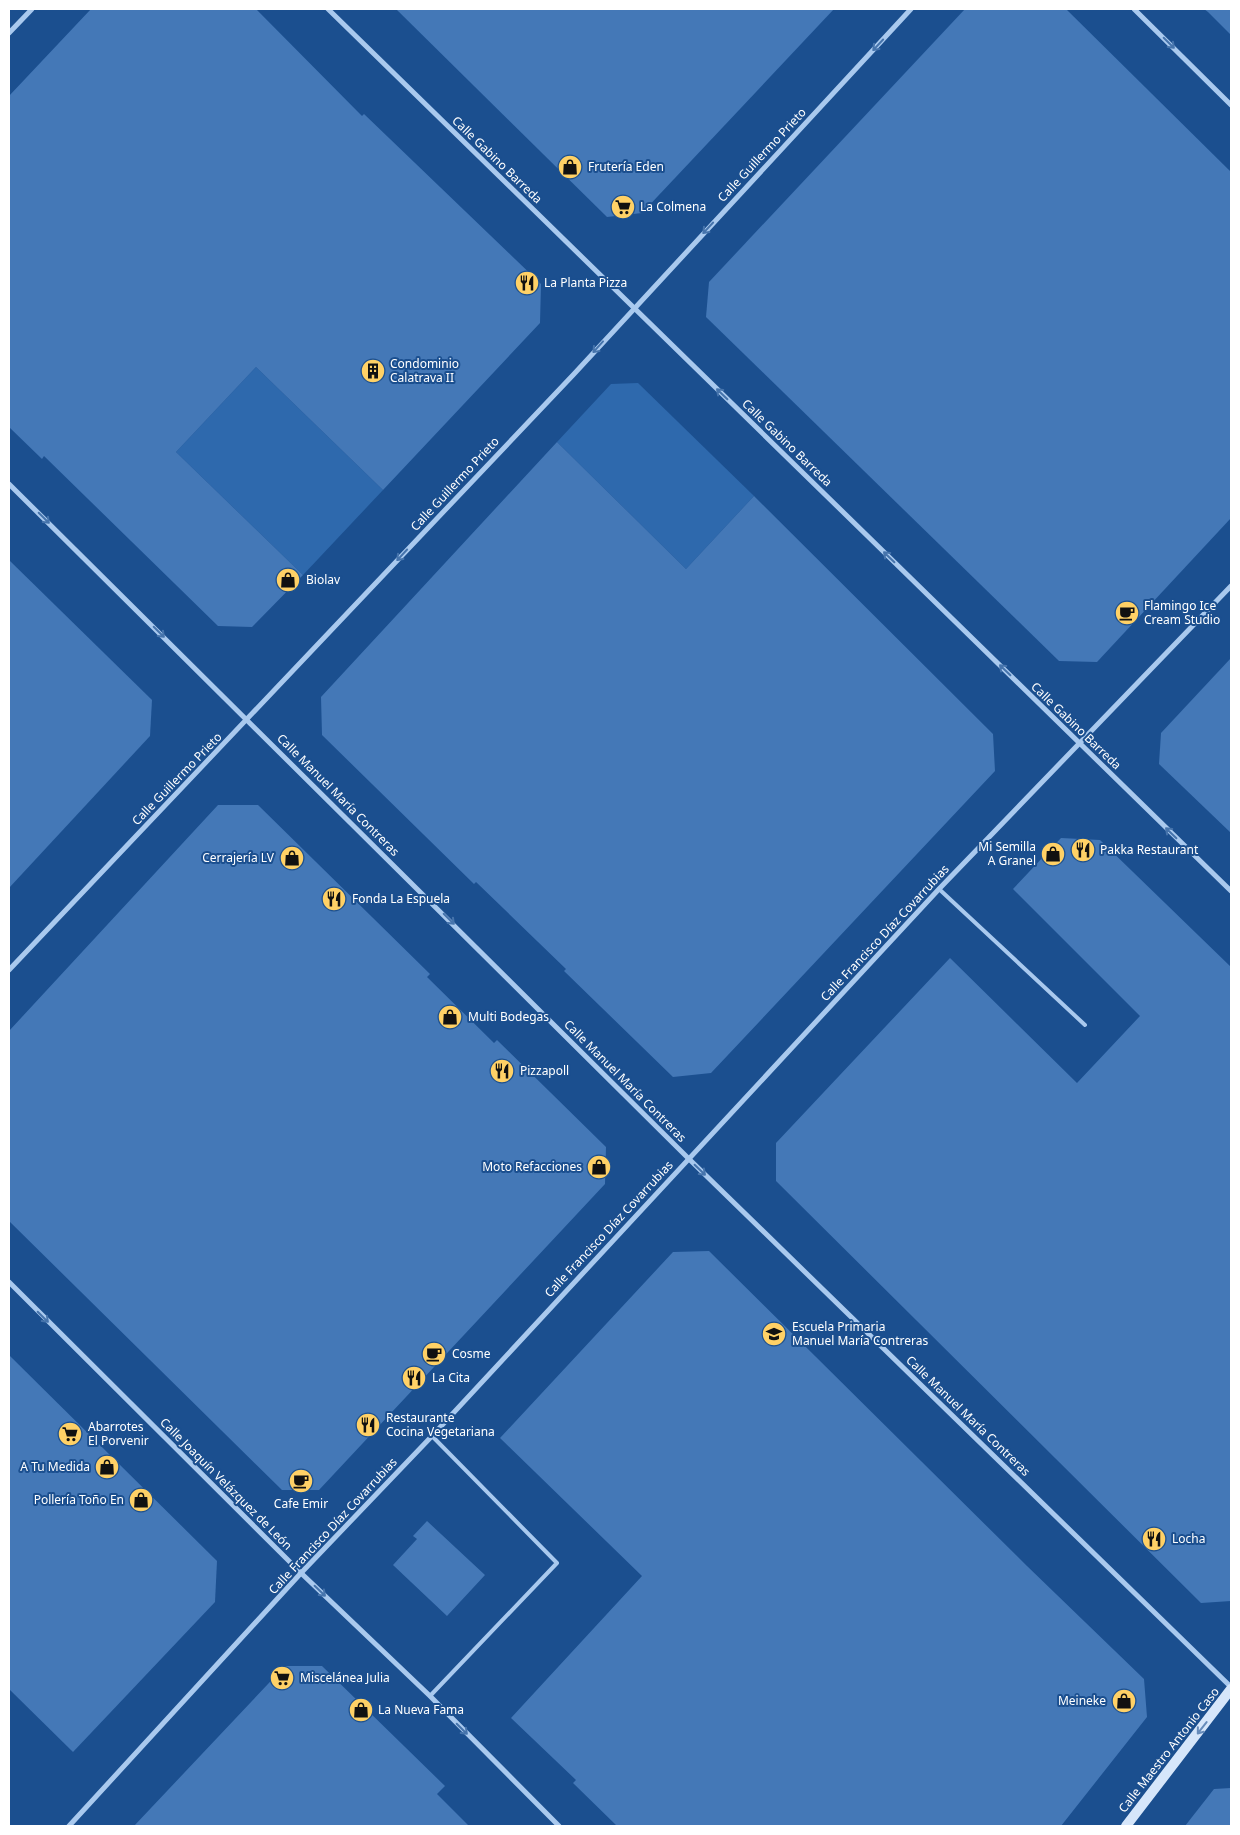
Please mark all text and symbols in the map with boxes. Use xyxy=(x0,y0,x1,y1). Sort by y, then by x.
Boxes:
one-way arrow xyxy=(1163,37,1175,49)
one-way arrow xyxy=(872,38,884,51)
street label: Calle Guillermo Prieto xyxy=(714,104,810,205)
street label: Calle Gabino Barreda xyxy=(449,112,546,207)
shop icon: Frutería Eden xyxy=(557,154,583,180)
place label: Frutería Eden xyxy=(588,158,664,175)
supermarket icon: La Colmena xyxy=(610,194,636,220)
place label: La Colmena xyxy=(640,198,706,215)
one-way arrow xyxy=(702,222,714,234)
restaurant icon: La Planta Pizza xyxy=(514,270,540,296)
place label: La Planta Pizza xyxy=(544,274,627,291)
one-way arrow xyxy=(592,341,604,354)
place label: Condominio Calatrava II xyxy=(390,355,459,386)
building icon: Condominio Calatrava II xyxy=(360,358,386,384)
one-way arrow xyxy=(716,388,729,400)
street label: Calle Gabino Barreda xyxy=(739,395,836,490)
street label: Calle Guillermo Prieto xyxy=(407,433,503,534)
one-way arrow xyxy=(37,512,49,524)
one-way arrow xyxy=(396,548,408,561)
one-way arrow xyxy=(883,551,895,563)
shop icon: Biolav xyxy=(275,567,301,593)
place label: Biolav xyxy=(306,571,341,588)
place label: Flamingo Ice Cream Studio xyxy=(1144,597,1220,628)
cafe icon: Flamingo Ice Cream Studio xyxy=(1114,600,1140,626)
one-way arrow xyxy=(153,626,165,638)
one-way arrow xyxy=(999,664,1011,676)
street label: Calle Gabino Barreda xyxy=(1028,678,1125,773)
street label: Calle Guillermo Prieto xyxy=(128,729,225,829)
street label: Calle Manuel María Contreras xyxy=(273,730,403,860)
one-way arrow xyxy=(1166,827,1178,839)
restaurant icon: Pakka Restaurant xyxy=(1070,837,1096,863)
place label: Mi Semilla A Granel xyxy=(978,838,1036,869)
shop icon: Mi Semilla A Granel xyxy=(1040,841,1066,867)
place label: Pakka Restaurant xyxy=(1100,841,1199,858)
shop icon: Cerrajería LV xyxy=(279,845,305,871)
place label: Cerrajería LV xyxy=(202,849,275,866)
street label: Calle Francisco Díaz Covarrubias xyxy=(817,860,953,1005)
restaurant icon: Fonda La Espuela xyxy=(321,886,347,912)
place label: Fonda La Espuela xyxy=(352,890,450,907)
one-way arrow xyxy=(443,913,455,926)
shop icon: Multi Bodegas xyxy=(437,1004,463,1030)
place label: Multi Bodegas xyxy=(468,1008,549,1025)
street label: Calle Manuel María Contreras xyxy=(560,1016,690,1146)
restaurant icon: Pizzapoll xyxy=(489,1058,515,1084)
place label: Pizzapoll xyxy=(520,1062,569,1079)
shop icon: Moto Refacciones xyxy=(586,1154,612,1180)
street label: Calle Francisco Díaz Covarrubias xyxy=(541,1156,677,1301)
place label: Moto Refacciones xyxy=(482,1158,582,1175)
one-way arrow xyxy=(694,1164,707,1176)
one-way arrow xyxy=(37,1311,50,1323)
place label: Escuela Primaria Manuel María Contreras xyxy=(792,1318,928,1349)
school or university icon: Escuela Primaria Manuel María Contreras xyxy=(761,1321,787,1347)
cafe icon: Cosme xyxy=(421,1341,447,1367)
place label: Cosme xyxy=(452,1345,491,1362)
street label: Calle Manuel María Contreras xyxy=(903,1352,1034,1480)
restaurant icon: La Cita xyxy=(401,1365,427,1391)
place label: La Cita xyxy=(432,1369,470,1386)
place label: Restaurante Cocina Vegetariana xyxy=(386,1409,495,1440)
restaurant icon: Restaurante Cocina Vegetariana xyxy=(355,1412,381,1438)
street label: Calle Joaquín Velázquez de León xyxy=(157,1414,296,1553)
place label: Abarrotes El Porvenir xyxy=(88,1418,149,1449)
supermarket icon: Abarrotes El Porvenir xyxy=(57,1421,83,1447)
street label: Calle Francisco Díaz Covarrubias xyxy=(265,1453,401,1598)
shop icon: A Tu Medida xyxy=(94,1454,120,1480)
place label: A Tu Medida xyxy=(20,1458,90,1475)
cafe icon: Cafe Emir xyxy=(288,1468,314,1494)
shop icon: Pollería Toño En xyxy=(128,1487,154,1513)
place label: Pollería Toño En xyxy=(34,1491,124,1508)
place label: Cafe Emir xyxy=(274,1495,328,1512)
restaurant icon: Locha xyxy=(1141,1526,1167,1552)
place label: Locha xyxy=(1172,1530,1205,1547)
one-way arrow xyxy=(314,1585,327,1597)
supermarket icon: Miscelánea Julia xyxy=(269,1665,295,1691)
place label: Miscelánea Julia xyxy=(300,1669,390,1686)
street label: Calle Maestro Antonio Caso xyxy=(1114,1683,1223,1816)
shop icon: Meineke xyxy=(1111,1688,1137,1714)
place label: Meineke xyxy=(1058,1692,1106,1709)
shop icon: La Nueva Fama xyxy=(348,1697,374,1723)
place label: La Nueva Fama xyxy=(378,1701,464,1718)
one-way arrow xyxy=(1196,1721,1207,1734)
one-way arrow xyxy=(456,1722,468,1735)

